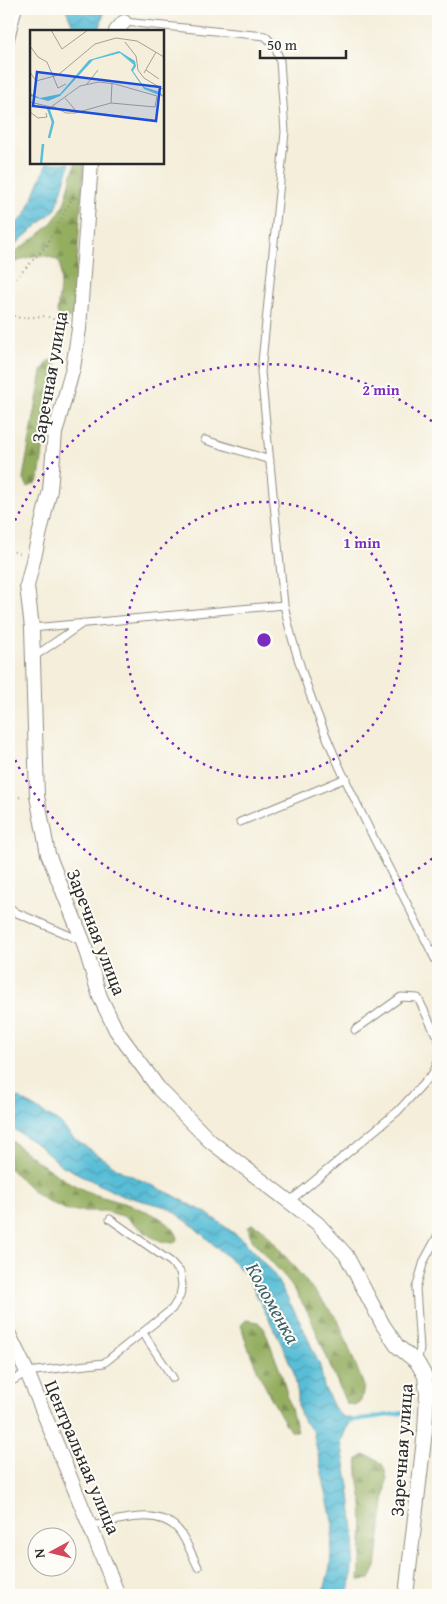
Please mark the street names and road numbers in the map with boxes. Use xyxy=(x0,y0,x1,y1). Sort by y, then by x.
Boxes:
street label: Заречная улица xyxy=(24,309,74,445)
street label: Заречная улица xyxy=(60,865,134,999)
street label: Центральная улица xyxy=(38,1375,128,1539)
street label: Заречная улица xyxy=(382,1382,420,1518)

